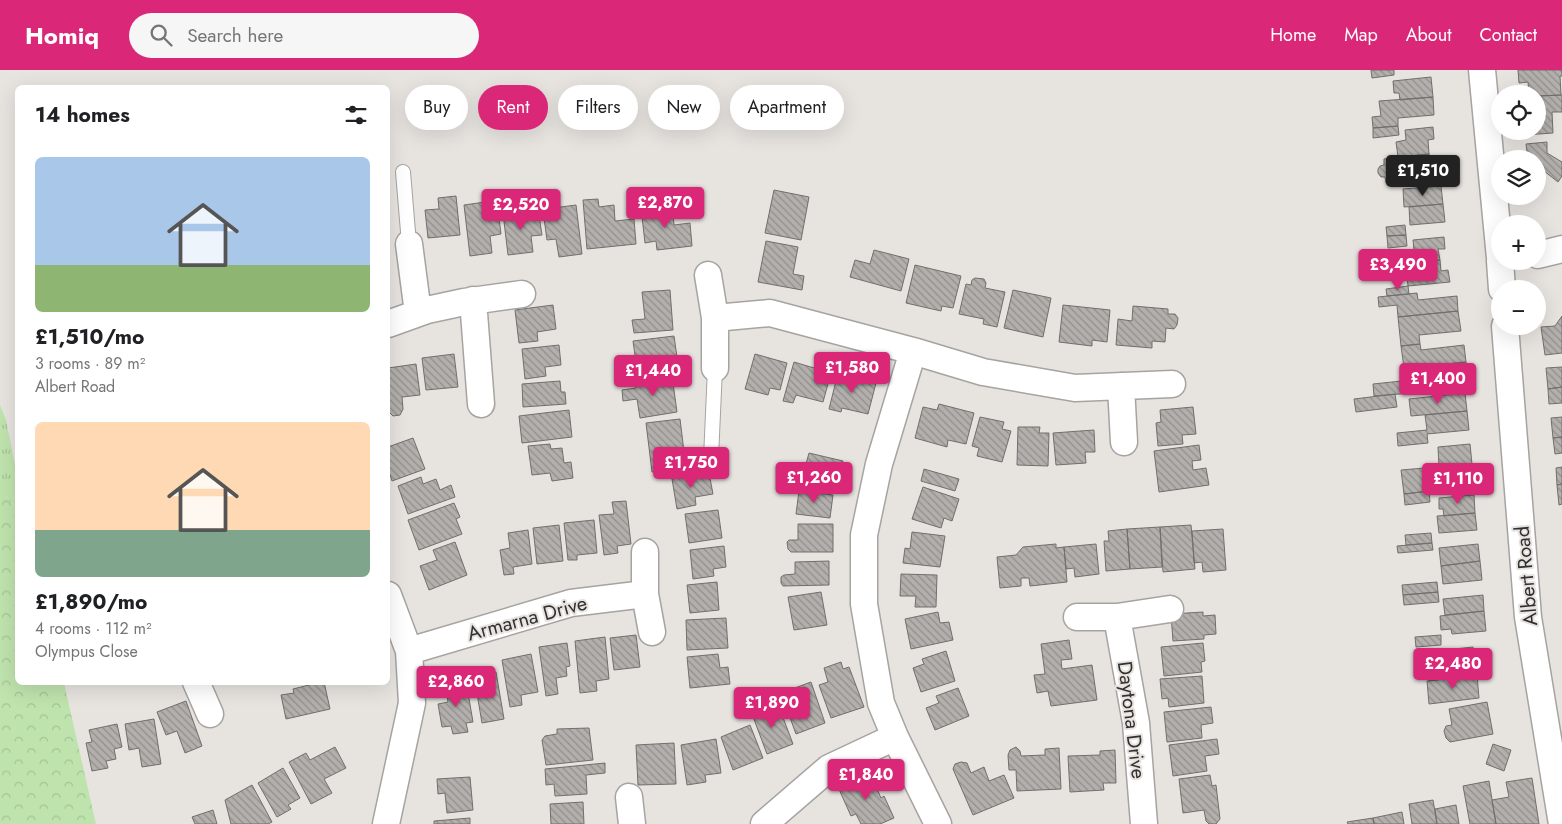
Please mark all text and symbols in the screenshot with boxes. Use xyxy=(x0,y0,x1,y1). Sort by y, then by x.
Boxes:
search box xyxy=(129,13,479,58)
text: Homiq xyxy=(25,18,99,53)
icon: search xyxy=(147,21,175,49)
text: Search here xyxy=(187,22,283,49)
text: Home xyxy=(1270,22,1316,48)
text: Map xyxy=(1344,22,1378,48)
text: About xyxy=(1406,22,1451,48)
text: Contact xyxy=(1479,22,1537,48)
chip: Buy xyxy=(405,85,468,130)
chip: Rent xyxy=(478,85,548,130)
chip: Filters xyxy=(558,85,638,130)
chip: New xyxy=(648,85,720,130)
chip: Apartment xyxy=(730,85,844,130)
map controls xyxy=(1491,85,1546,335)
button: locate xyxy=(1491,85,1546,140)
text: 14 homes xyxy=(35,100,130,130)
icon: filters xyxy=(342,101,370,129)
button: layers xyxy=(1491,150,1546,205)
pin: £1,510 xyxy=(1382,154,1464,197)
text: £1,510 xyxy=(1397,159,1449,182)
pin: £2,870 xyxy=(624,186,706,229)
pin: £2,520 xyxy=(480,189,562,231)
icon: home xyxy=(158,190,248,280)
text: £2,870 xyxy=(637,191,693,214)
text: £2,520 xyxy=(493,193,549,216)
button: + xyxy=(1491,215,1546,270)
pin: £3,490 xyxy=(1357,248,1439,291)
text: £3,490 xyxy=(1369,253,1427,276)
button: − xyxy=(1491,280,1546,335)
text: £1,510/mo xyxy=(35,322,144,352)
text: 3 rooms · 89 m² xyxy=(35,352,145,375)
pin: £1,580 xyxy=(811,352,893,394)
pin: £1,440 xyxy=(612,354,694,397)
text: £1,580 xyxy=(825,356,879,379)
text: £1,440 xyxy=(625,359,681,382)
pin: £1,400 xyxy=(1397,362,1479,405)
text: £1,400 xyxy=(1410,367,1466,390)
text: Albert Road xyxy=(35,375,115,398)
pin: £1,750 xyxy=(650,446,732,489)
text: £1,750 xyxy=(664,451,718,474)
icon: home xyxy=(158,455,248,545)
pin: £1,260 xyxy=(773,462,855,504)
pin: £1,110 xyxy=(1417,462,1499,505)
text: £1,260 xyxy=(787,466,841,489)
text: £1,110 xyxy=(1433,467,1483,490)
street label: Albert Road xyxy=(1508,525,1545,627)
text: £1,890/mo xyxy=(35,587,147,617)
street label: Armarna Drive xyxy=(464,589,590,648)
text: 4 rooms · 112 m² xyxy=(35,617,152,640)
text: Olympus Close xyxy=(35,640,138,663)
pin: £2,480 xyxy=(1412,648,1494,690)
text: £2,480 xyxy=(1424,652,1482,675)
street label: Daytona Drive xyxy=(1110,660,1153,781)
pin: £2,860 xyxy=(415,666,497,708)
text: £2,860 xyxy=(428,670,484,693)
pin: £1,890 xyxy=(731,686,813,729)
text: £1,890 xyxy=(745,691,799,714)
pin: £1,840 xyxy=(825,758,907,801)
text: £1,840 xyxy=(839,763,893,786)

